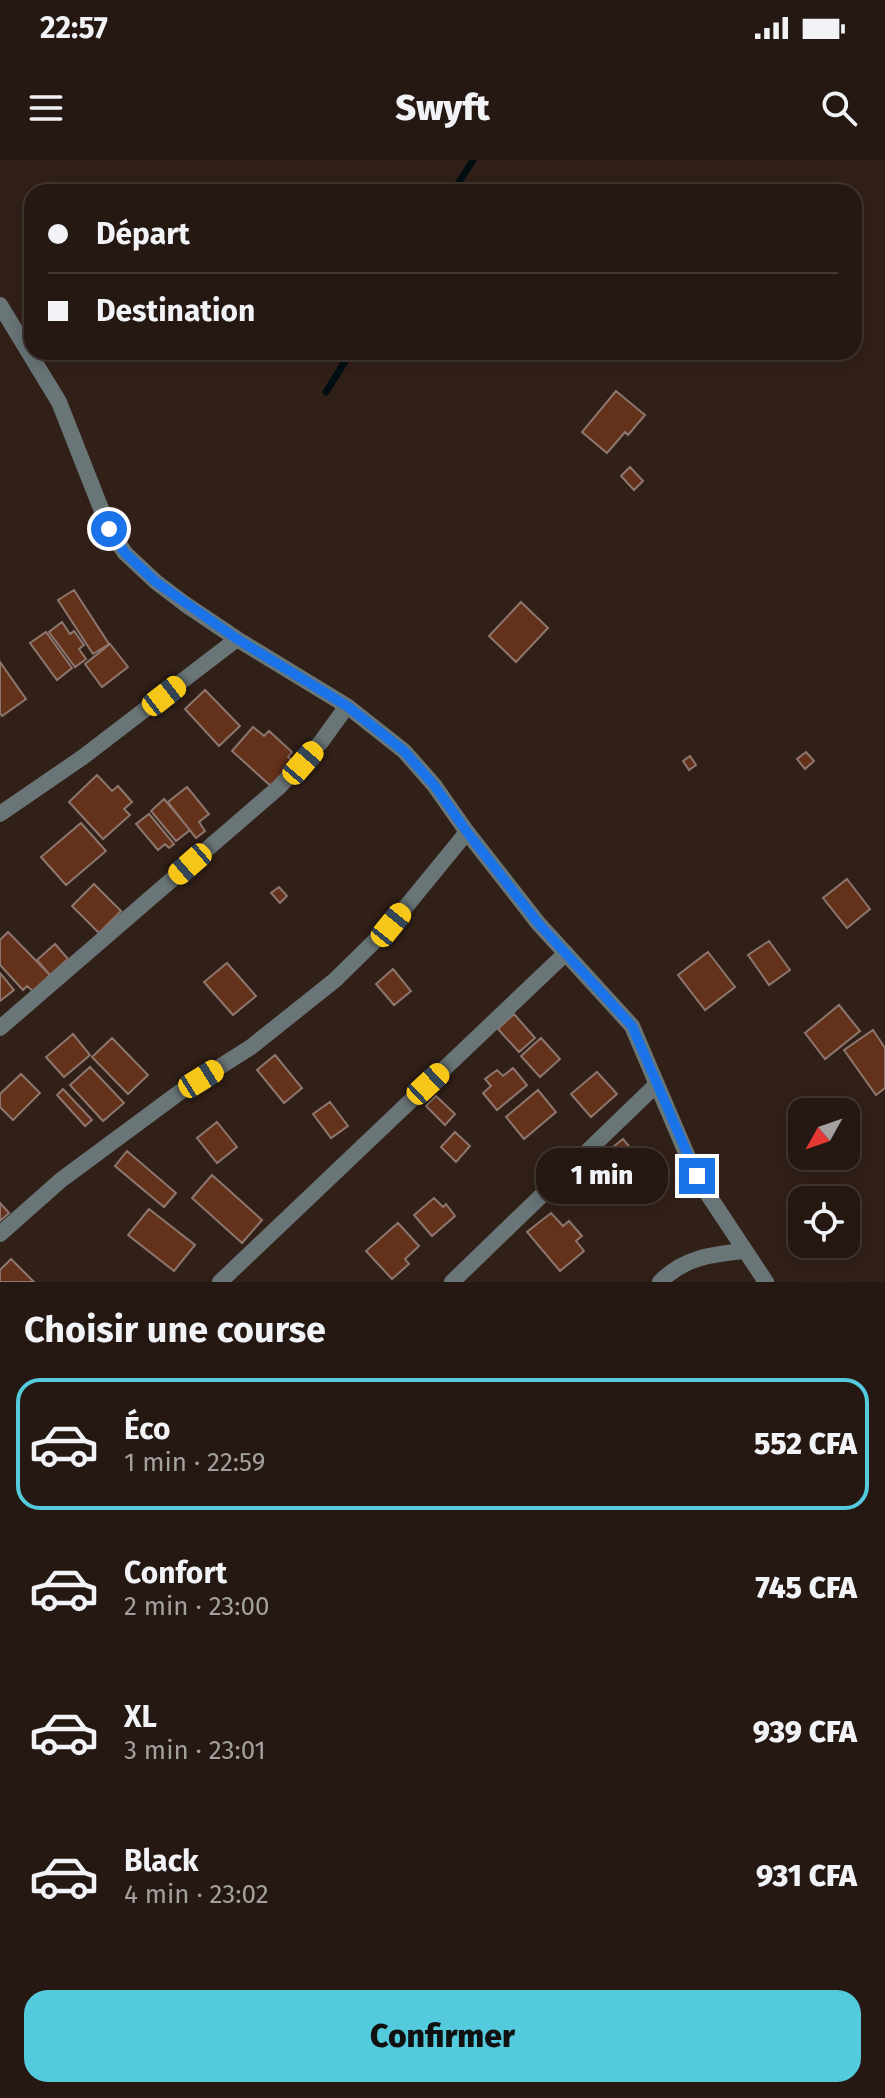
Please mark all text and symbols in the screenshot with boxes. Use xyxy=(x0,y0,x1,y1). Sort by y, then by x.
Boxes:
text: 22:57 xyxy=(40,10,108,46)
icon: menu xyxy=(24,86,68,130)
text: Swyft xyxy=(395,86,490,130)
icon: search xyxy=(817,86,861,130)
text: Départ xyxy=(96,216,190,252)
text: Destination xyxy=(96,293,255,329)
route start xyxy=(91,511,127,547)
car xyxy=(138,672,190,720)
car xyxy=(278,737,328,789)
car xyxy=(164,839,216,889)
car xyxy=(367,899,415,951)
car xyxy=(174,1056,228,1102)
car xyxy=(402,1059,454,1109)
north arrow xyxy=(788,1098,860,1170)
map controls xyxy=(788,1098,860,1258)
callout: 1 min xyxy=(537,1148,669,1204)
route end xyxy=(679,1158,715,1194)
text: 1 min xyxy=(571,1160,633,1191)
button: locate xyxy=(788,1186,860,1258)
text: Choisir une course xyxy=(24,1308,326,1352)
icon: car xyxy=(28,1408,100,1480)
text: Éco xyxy=(124,1411,170,1447)
text: 552 CFA xyxy=(754,1426,857,1462)
text: 1 min · 22:59 xyxy=(124,1447,265,1478)
icon: car xyxy=(28,1552,100,1624)
text: Confort xyxy=(124,1555,227,1591)
text: 745 CFA xyxy=(755,1570,857,1606)
text: 2 min · 23:00 xyxy=(124,1591,270,1622)
icon: car xyxy=(28,1696,100,1768)
text: XL xyxy=(124,1699,157,1735)
text: 939 CFA xyxy=(753,1714,857,1750)
text: 3 min · 23:01 xyxy=(124,1735,266,1766)
icon: car xyxy=(28,1840,100,1912)
text: Black xyxy=(124,1843,199,1879)
text: 931 CFA xyxy=(756,1858,857,1894)
text: 4 min · 23:02 xyxy=(124,1879,269,1910)
button: Confirmer xyxy=(24,1990,861,2082)

